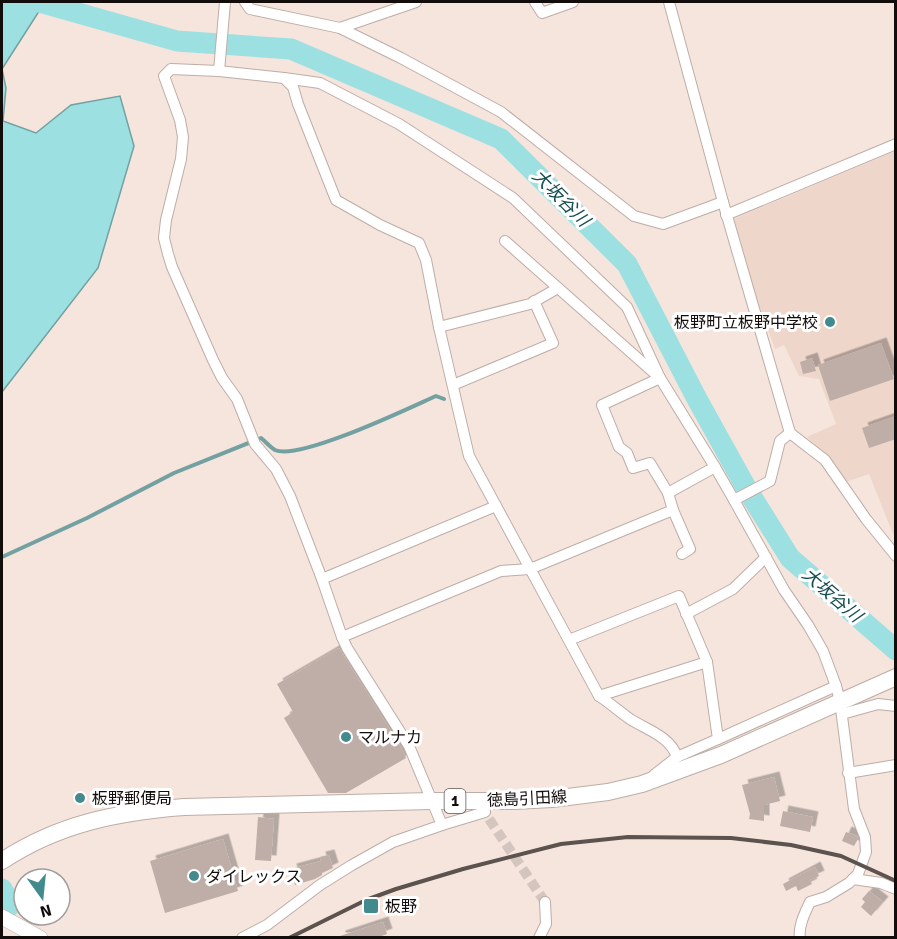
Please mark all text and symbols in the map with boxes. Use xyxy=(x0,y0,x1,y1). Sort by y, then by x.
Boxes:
water label: 大坂谷川 xyxy=(528,165,596,233)
place label: 板野町立板野中学校 xyxy=(674,313,818,333)
marker: 板野町立板野中学校 xyxy=(823,315,837,329)
water label: 大坂谷川 xyxy=(798,563,868,628)
place label: マルナカ xyxy=(358,728,422,748)
marker: マルナカ xyxy=(339,730,353,744)
street label: 徳島引田線 xyxy=(487,787,568,811)
place label: 板野郵便局 xyxy=(92,789,172,809)
road number: 1 xyxy=(444,789,466,813)
marker: 板野郵便局 xyxy=(73,791,87,805)
north arrow xyxy=(12,867,72,927)
place label: ダイレックス xyxy=(206,867,302,887)
marker: ダイレックス xyxy=(187,869,201,883)
marker: 板野 xyxy=(362,897,380,915)
place label: 板野 xyxy=(385,897,417,917)
text: N xyxy=(38,899,54,922)

